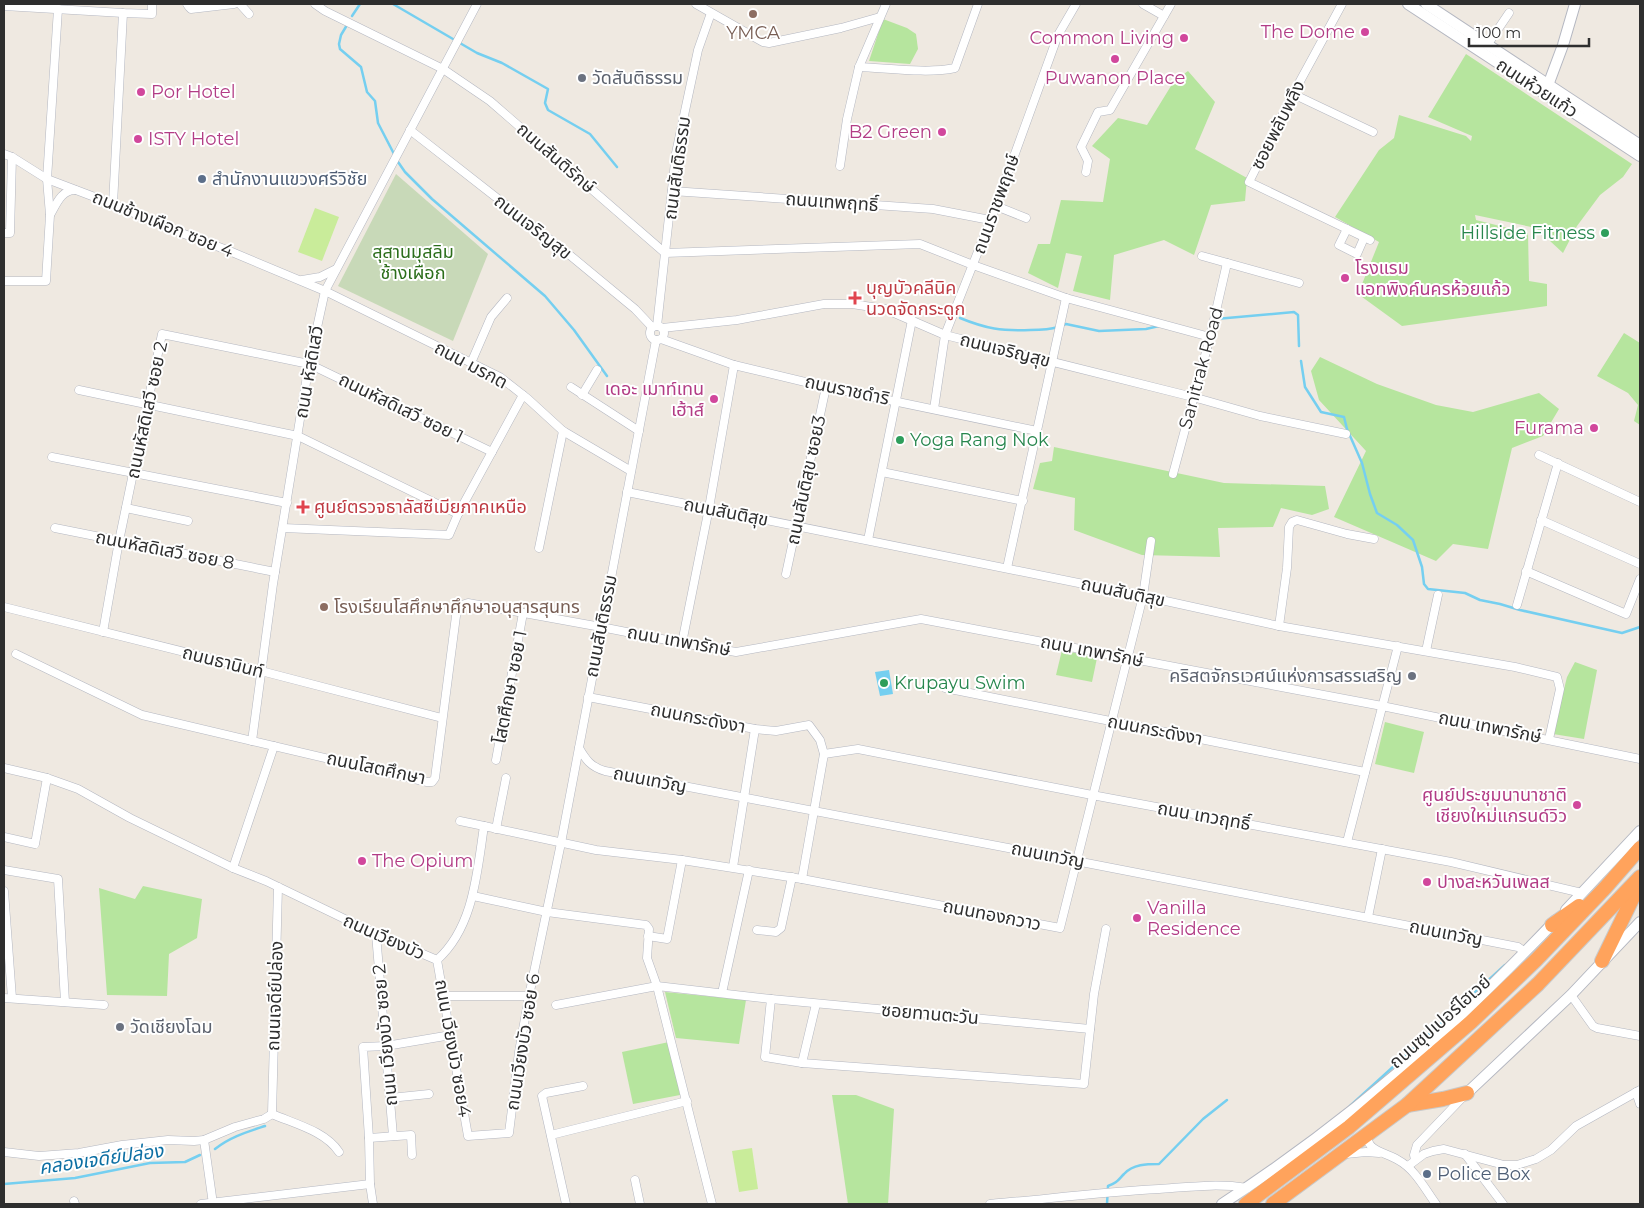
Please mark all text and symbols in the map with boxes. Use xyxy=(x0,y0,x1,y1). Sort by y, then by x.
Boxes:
marker: YMCA xyxy=(747,8,759,20)
scale bar xyxy=(1469,15,1589,47)
place label: The Dome xyxy=(1261,21,1355,43)
place label: YMCA xyxy=(726,22,780,44)
text: 100 m xyxy=(1476,23,1521,42)
marker: The Dome xyxy=(1359,26,1371,38)
place label: Common Living xyxy=(1029,27,1174,49)
marker: Common Living xyxy=(1178,32,1190,44)
marker: Puwanon Place xyxy=(1109,53,1121,65)
street label: ถนนห้วยแก้ว xyxy=(1492,53,1582,123)
place label: วัดสันติธรรม xyxy=(592,67,683,89)
place label: Puwanon Place xyxy=(1045,67,1185,89)
marker: วัดสันติธรรม xyxy=(576,72,588,84)
street label: ซอยพลับพลึง xyxy=(1246,77,1310,173)
place label: Por Hotel xyxy=(151,81,236,103)
marker: Por Hotel xyxy=(135,86,147,98)
street label: ถนนสันติธรรม xyxy=(659,115,695,221)
street label: ถนนสันติรักษ์ xyxy=(512,118,600,198)
place label: B2 Green xyxy=(849,121,932,143)
marker: B2 Green xyxy=(936,126,948,138)
place label: ISTY Hotel xyxy=(148,128,239,150)
marker: ISTY Hotel xyxy=(132,133,144,145)
street label: ถนนราชพฤกษ์ xyxy=(968,151,1024,257)
place label: สำนักงานแขวงศรีวิชัย xyxy=(212,168,367,190)
marker: สำนักงานแขวงศรีวิชัย xyxy=(196,173,208,185)
street label: ถนนช้างเผือก ซอย 4 xyxy=(89,186,237,262)
street label: ถนนเทพฤทธิ์ xyxy=(785,188,880,216)
street label: ถนนเจริญสุข xyxy=(490,190,576,264)
place label: Hillside Fitness xyxy=(1460,222,1595,244)
marker: Hillside Fitness xyxy=(1599,227,1611,239)
park label: สุสานมุสลิม ช้างเผือก xyxy=(372,241,454,284)
place label: โรงแรม แอทพิงค์นครห้วยแก้ว xyxy=(1355,257,1510,300)
marker: โรงแรม แอทพิงค์นครห้วยแก้ว xyxy=(1339,272,1351,284)
place label: บุญบัวคลีนิค นวดจัดกระดูก xyxy=(866,277,965,321)
marker: บุญบัวคลีนิค นวดจัดกระดูก xyxy=(848,291,862,305)
street label: Sanitrak Road xyxy=(1174,305,1228,431)
street label: ถนน หัสดิเสวี xyxy=(290,324,328,420)
street label: ถนนเจริญสุข xyxy=(957,328,1053,372)
street label: ถนน มรกต xyxy=(431,337,511,393)
street label: ถนนหัสดิเสวี ซอย 2 xyxy=(122,339,172,481)
street label: ถนนหัสดิเสวี ซอย 1 xyxy=(335,368,467,448)
street label: ถนนราชดำริ xyxy=(803,370,892,410)
place label: เดอะ เมาท์เทน เฮ้าส์ xyxy=(605,378,704,421)
marker: เดอะ เมาท์เทน เฮ้าส์ xyxy=(708,393,720,405)
street label: ถนนสันติสุข ซอย3 xyxy=(782,413,830,547)
place label: Furama xyxy=(1514,417,1584,439)
marker: Furama xyxy=(1588,422,1600,434)
place label: Yoga Rang Nok xyxy=(910,429,1049,451)
marker: Yoga Rang Nok xyxy=(894,434,906,446)
street label: ถนนสันติสุข xyxy=(682,493,770,531)
place label: ศูนย์ตรวจธาลัสซีเมียภาคเหนือ xyxy=(314,496,527,519)
marker: ศูนย์ตรวจธาลัสซีเมียภาคเหนือ xyxy=(296,500,310,514)
street label: ถนนหัสดิเสวี ซอย 8 xyxy=(94,526,236,574)
street label: ถนนสันติสุข xyxy=(1079,572,1167,612)
street label: ถนนสันติธรรม xyxy=(580,573,622,679)
place label: โรงเรียนโสศึกษาศึกษาอนุสารสุนทร xyxy=(334,596,580,618)
marker: โรงเรียนโสศึกษาศึกษาอนุสารสุนทร xyxy=(318,601,330,613)
street label: ถนน เทพารักษ์ xyxy=(625,621,733,661)
street label: โสตศึกษา ซอย 1 xyxy=(488,628,532,746)
street label: ถนน เทพารักษ์ xyxy=(1038,630,1146,672)
street label: ถนนธานินท์ xyxy=(180,641,266,683)
place label: คริสตจักรเวศน์แห่งการสรรเสริญ xyxy=(1169,665,1402,687)
marker: คริสตจักรเวศน์แห่งการสรรเสริญ xyxy=(1406,670,1418,682)
place label: Krupayu Swim xyxy=(894,672,1026,694)
marker: Krupayu Swim xyxy=(878,677,890,689)
street label: ถนนกระดังงา xyxy=(649,698,747,738)
street label: ถนน เทพารักษ์ xyxy=(1436,706,1544,748)
street label: ถนนกระดังงา xyxy=(1106,710,1204,750)
street label: ถนนโสตศึกษา xyxy=(324,747,428,789)
street label: ถนนเทวัญ xyxy=(611,762,689,798)
place label: ศูนย์ประชุมนานาชาติ เชียงใหม่แกรนด์วิว xyxy=(1422,784,1567,827)
street label: ถนน เทวฤทธิ์ xyxy=(1156,797,1253,835)
marker: ศูนย์ประชุมนานาชาติ เชียงใหม่แกรนด์วิว xyxy=(1571,799,1583,811)
street label: ถนนเทวัญ xyxy=(1009,837,1087,873)
place label: The Opium xyxy=(372,850,473,872)
marker: The Opium xyxy=(356,855,368,867)
place label: ปางสะหวันเพลส xyxy=(1437,871,1550,893)
marker: ปางสะหวันเพลส xyxy=(1421,876,1433,888)
street label: ถนนทองกวาว xyxy=(941,895,1043,935)
place label: Vanilla Residence xyxy=(1147,897,1241,940)
street label: ถนนเวียงบัว xyxy=(340,909,428,965)
marker: Vanilla Residence xyxy=(1131,912,1143,924)
street label: ถนนเทวัญ xyxy=(1407,915,1485,951)
street label: ถนนเจดีย์ปล่อง xyxy=(262,941,288,1051)
street label: ถนน เวียงบัว ซอย 2 xyxy=(368,963,402,1107)
street label: ถนนซุปเปอร์ไฮเวย์ xyxy=(1385,971,1495,1073)
street label: ถนนเวียงบัว ซอย 6 xyxy=(501,972,545,1112)
street label: ถนน เวียงบัว ซอย4 xyxy=(430,977,476,1119)
street label: ซอยทานตะวัน xyxy=(880,999,980,1029)
place label: วัดเชียงโฉม xyxy=(130,1016,213,1038)
marker: วัดเชียงโฉม xyxy=(114,1021,126,1033)
water label: คลองเจดีย์ปล่อง xyxy=(37,1139,165,1179)
place label: Police Box xyxy=(1437,1163,1531,1185)
marker: Police Box xyxy=(1421,1168,1433,1180)

